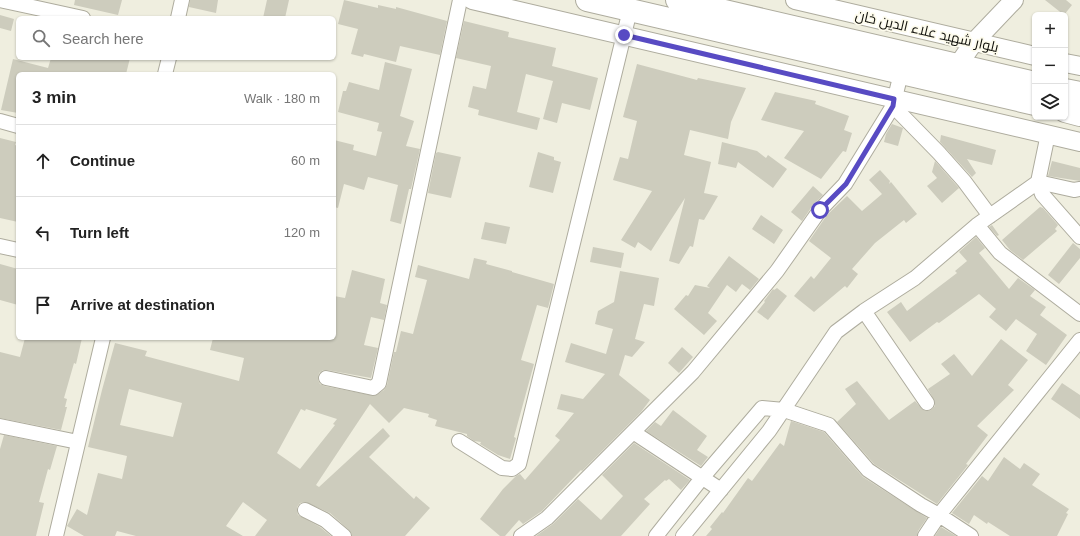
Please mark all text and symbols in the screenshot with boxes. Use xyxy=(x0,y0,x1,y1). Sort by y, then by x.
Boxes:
street label: بلوار شهید علاء الدین خان xyxy=(854,7,1000,55)
map controls xyxy=(1032,12,1068,120)
button: + xyxy=(1032,12,1068,48)
search box xyxy=(16,16,336,60)
route end xyxy=(615,26,633,44)
icon: search xyxy=(30,27,52,49)
text: Search here xyxy=(62,30,144,47)
button: − xyxy=(1032,48,1068,84)
button: layers xyxy=(1032,84,1068,120)
text: 3 min xyxy=(32,88,76,107)
text: Walk · 180 m xyxy=(244,91,320,106)
icon: ahead xyxy=(32,150,54,172)
text: Continue xyxy=(70,152,135,169)
text: 60 m xyxy=(291,153,320,168)
route start xyxy=(811,201,829,219)
icon: left xyxy=(32,222,54,244)
text: Turn left xyxy=(70,224,129,241)
text: 120 m xyxy=(284,225,320,240)
icon: arrive xyxy=(32,294,54,316)
text: Arrive at destination xyxy=(70,296,215,313)

